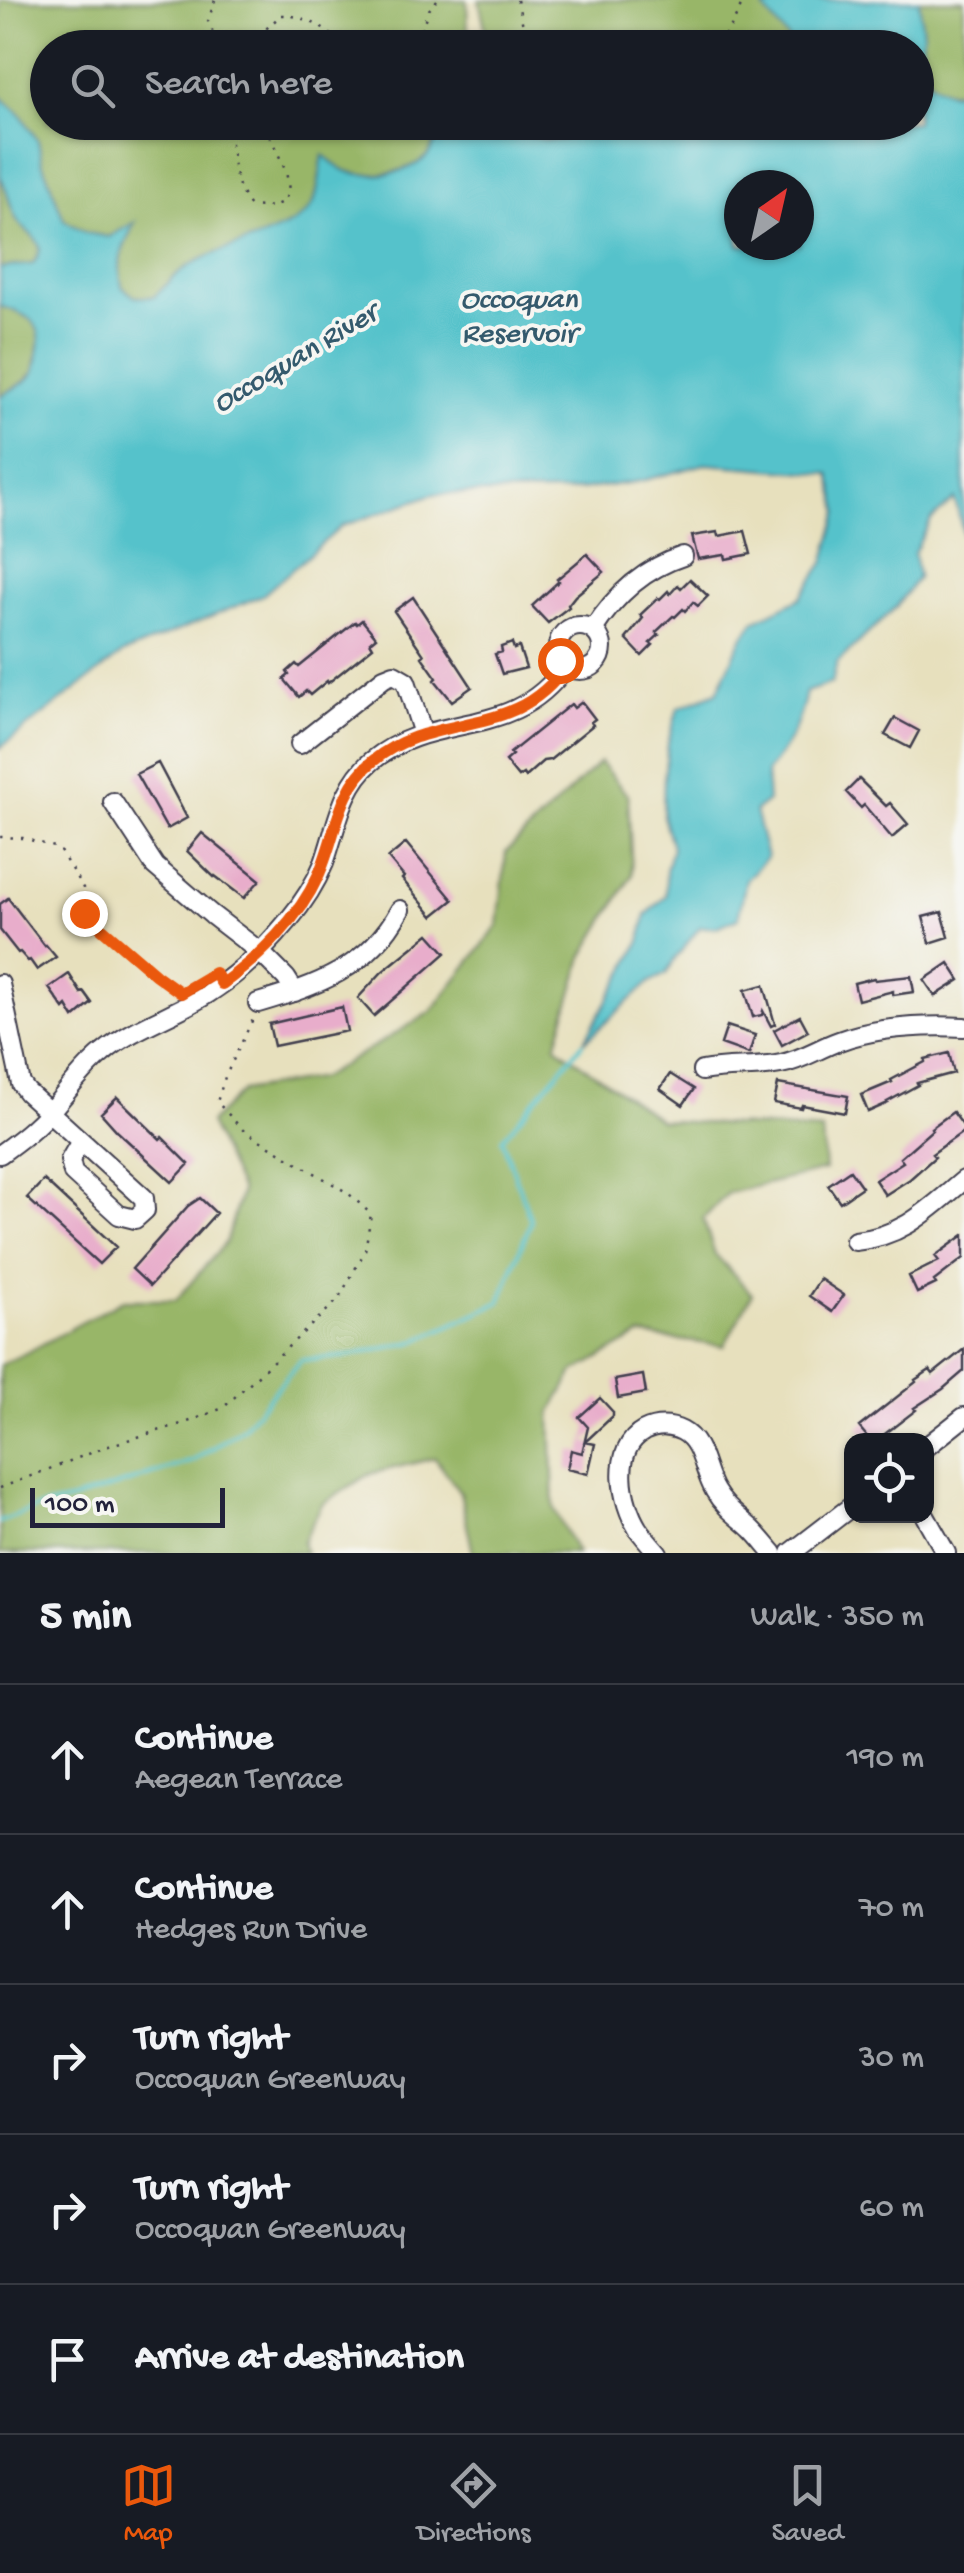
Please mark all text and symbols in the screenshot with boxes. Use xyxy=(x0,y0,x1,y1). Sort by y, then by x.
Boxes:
search box xyxy=(30,30,934,140)
icon: search xyxy=(65,58,120,113)
text: Search here xyxy=(145,63,332,107)
north arrow xyxy=(724,170,814,260)
water label: Occoquan Reservoir xyxy=(461,284,582,353)
water label: Occoquan River xyxy=(208,294,389,423)
route start xyxy=(538,638,584,684)
route end xyxy=(62,891,108,937)
map controls xyxy=(844,1433,934,1523)
button: locate xyxy=(844,1433,934,1523)
scale bar xyxy=(30,1483,225,1528)
text: 100 m xyxy=(45,1489,115,1522)
text: 5 min xyxy=(40,1594,131,1643)
text: Walk · 350 m xyxy=(751,1599,924,1637)
text: Continue xyxy=(135,1718,273,1762)
icon: ahead xyxy=(40,1732,95,1787)
text: 190 m xyxy=(847,1740,924,1778)
text: Aegean Terrace xyxy=(135,1762,342,1800)
text: Continue xyxy=(135,1868,273,1912)
icon: ahead xyxy=(40,1882,95,1937)
text: 70 m xyxy=(859,1890,924,1928)
text: Hedges Run Drive xyxy=(135,1912,367,1950)
text: Turn right xyxy=(135,2018,287,2062)
icon: right xyxy=(40,2032,95,2087)
text: 30 m xyxy=(859,2040,924,2078)
text: Occoquan Greenway xyxy=(135,2062,405,2100)
text: Turn right xyxy=(135,2168,287,2212)
icon: right xyxy=(40,2182,95,2237)
text: 60 m xyxy=(859,2190,924,2228)
text: Occoquan Greenway xyxy=(135,2212,405,2250)
icon: arrive xyxy=(40,2332,95,2387)
text: Arrive at destination xyxy=(135,2337,464,2381)
tab: Map xyxy=(121,2458,176,2551)
tab: Directions xyxy=(417,2458,531,2551)
tab: Saved xyxy=(772,2458,843,2551)

